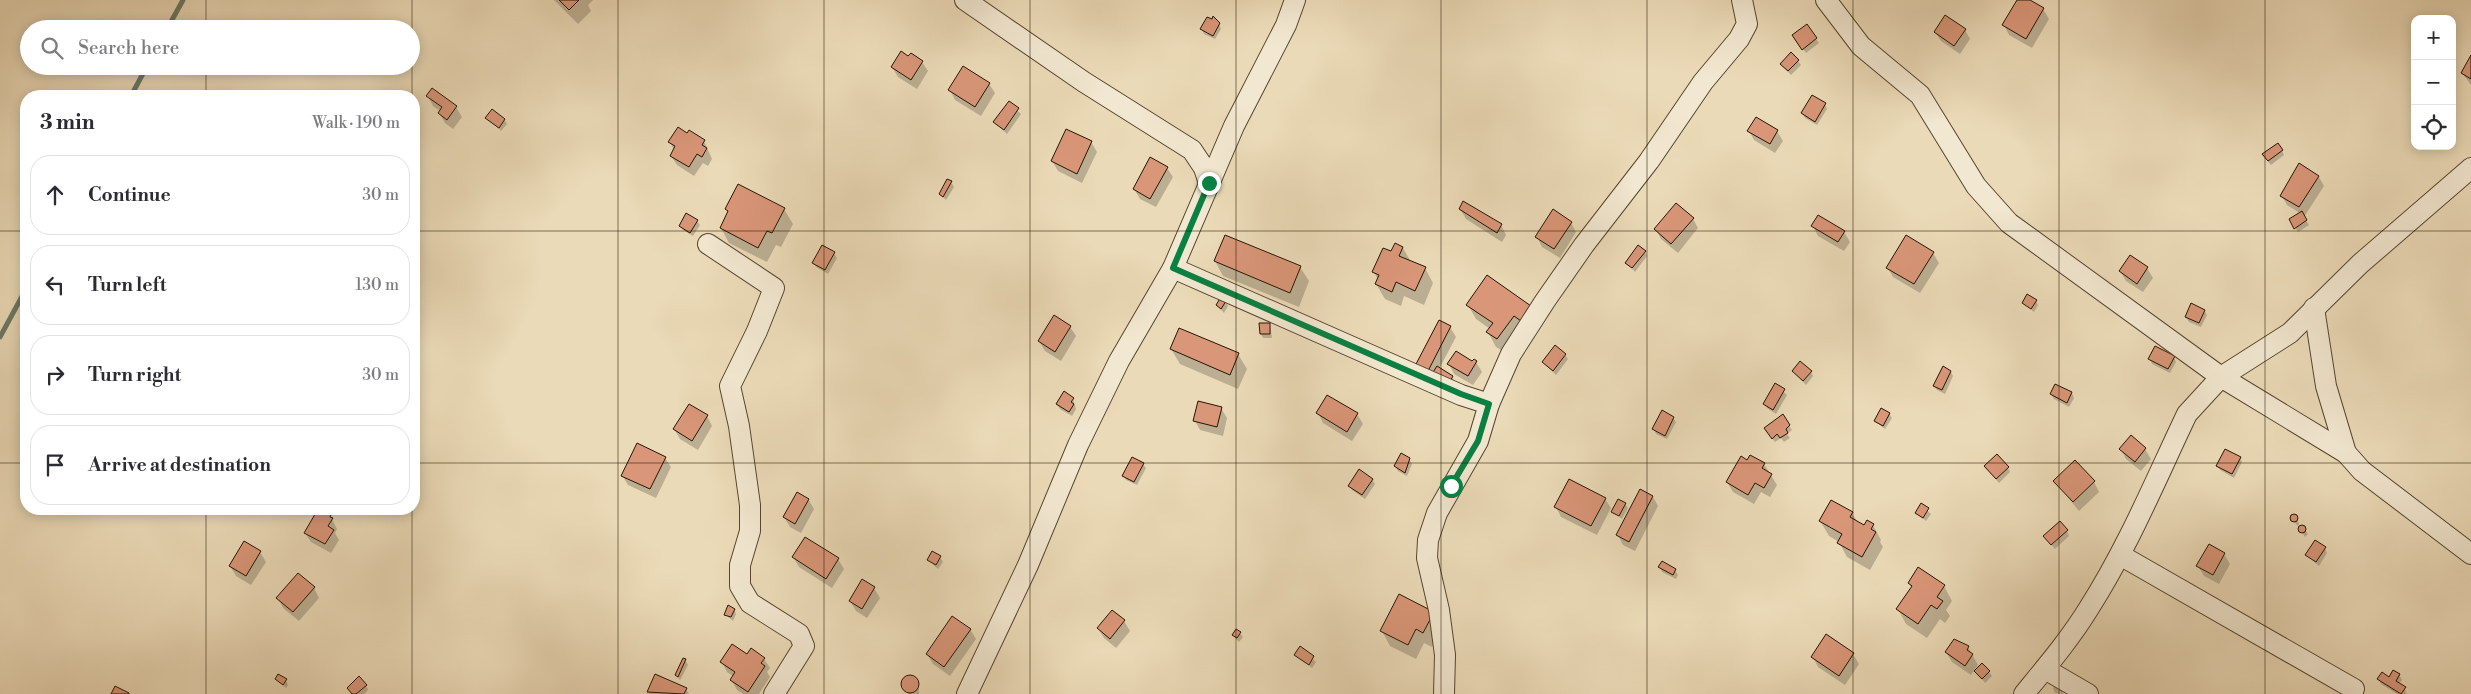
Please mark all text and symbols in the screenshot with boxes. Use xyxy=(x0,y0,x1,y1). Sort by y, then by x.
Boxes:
map controls xyxy=(2411,15,2456,150)
button: + xyxy=(2411,15,2456,60)
search box xyxy=(20,20,420,75)
icon: search xyxy=(38,34,66,62)
text: Search here xyxy=(78,36,179,60)
button: − xyxy=(2411,60,2456,105)
button: locate xyxy=(2411,105,2456,150)
text: 3 min xyxy=(40,110,95,136)
text: Walk · 190 m xyxy=(312,113,400,133)
route end xyxy=(1198,172,1221,195)
icon: ahead xyxy=(41,181,69,209)
text: Continue xyxy=(88,183,171,207)
text: 30 m xyxy=(362,185,399,205)
icon: left xyxy=(41,271,69,299)
text: Turn left xyxy=(88,273,167,297)
text: 130 m xyxy=(355,275,399,295)
icon: right xyxy=(41,361,69,389)
text: Turn right xyxy=(88,363,181,387)
text: 30 m xyxy=(362,365,399,385)
icon: arrive xyxy=(41,451,69,479)
text: Arrive at destination xyxy=(88,453,271,477)
route start xyxy=(1440,475,1463,498)

